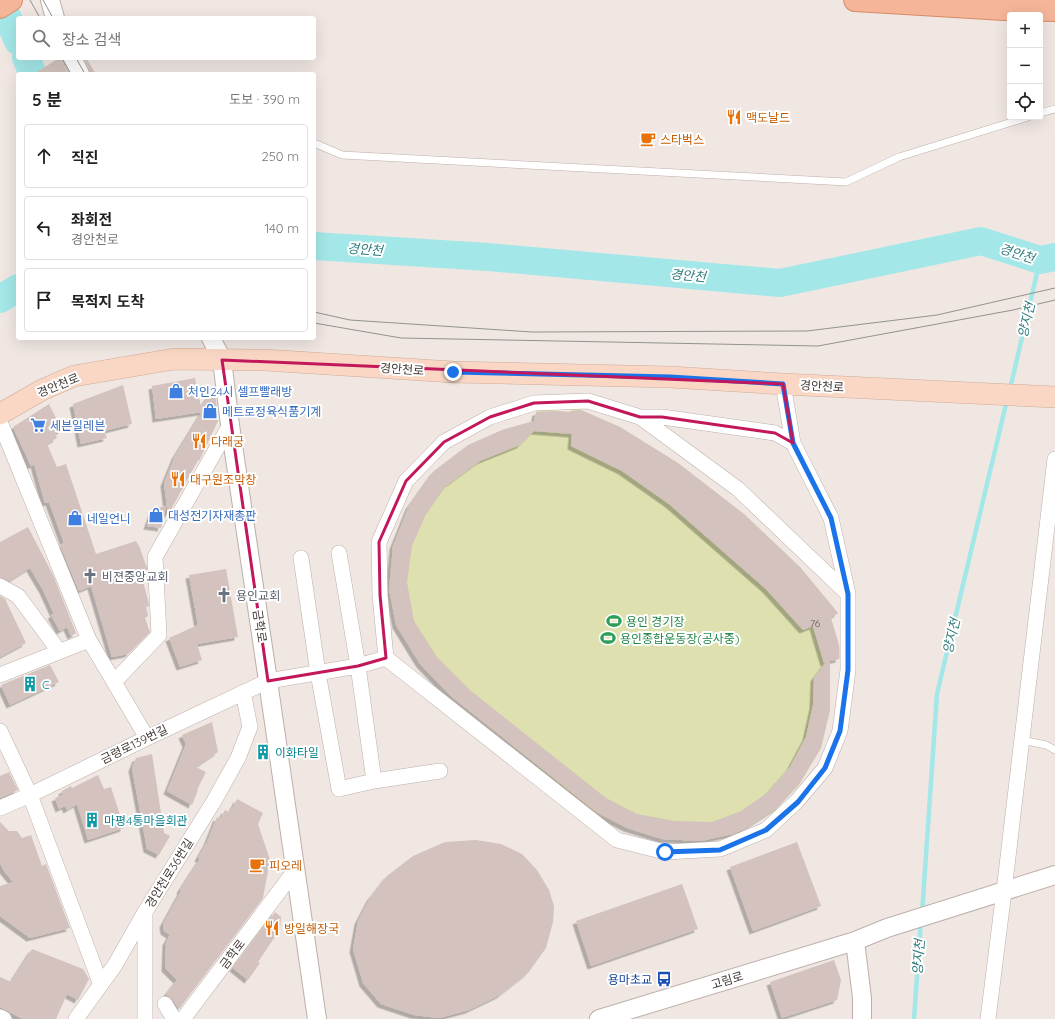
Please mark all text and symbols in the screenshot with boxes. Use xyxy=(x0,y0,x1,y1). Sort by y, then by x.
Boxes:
map controls xyxy=(1007,12,1043,120)
button: + xyxy=(1007,12,1043,48)
search box xyxy=(16,16,316,60)
icon: search xyxy=(30,27,52,49)
text: 장소 검색 xyxy=(62,30,121,49)
button: − xyxy=(1007,48,1043,84)
button: locate xyxy=(1007,84,1043,120)
text: 5 분 xyxy=(32,89,62,110)
text: 도보 · 390 m xyxy=(229,91,300,107)
restaurant icon: 맥도날드 xyxy=(725,108,743,126)
place label: 맥도날드 xyxy=(746,110,790,125)
cafe icon: 스타벅스 xyxy=(639,130,657,148)
place label: 스타벅스 xyxy=(660,132,704,147)
icon: ahead xyxy=(33,145,55,167)
text: 직진 xyxy=(71,148,99,167)
text: 250 m xyxy=(262,148,299,164)
text: 좌회전 xyxy=(71,210,112,229)
icon: left xyxy=(33,217,55,239)
text: 140 m xyxy=(264,220,299,236)
text: 경안천로 xyxy=(71,231,119,247)
water label: 경안천 xyxy=(347,240,384,258)
water label: 경안천 xyxy=(997,240,1038,266)
water label: 경안천 xyxy=(669,265,708,285)
icon: arrive xyxy=(33,289,55,311)
text: 목적지 도착 xyxy=(71,292,144,311)
water label: 양지천 xyxy=(1014,300,1038,339)
street label: 경안천로 xyxy=(379,360,425,378)
route end xyxy=(444,363,462,381)
street label: 경안천로 xyxy=(35,370,81,400)
street label: 경안천로 xyxy=(800,377,844,395)
shop icon: 처인24시 셀프빨래방 xyxy=(167,382,185,400)
place label: 처인24시 셀프빨래방 xyxy=(188,384,292,399)
shop icon: 메트로정육식품기계 xyxy=(201,402,219,420)
place label: 메트로정육식품기계 xyxy=(222,404,321,419)
supermarket icon: 세븐일레븐 xyxy=(29,416,47,434)
place label: 세븐일레븐 xyxy=(50,418,105,433)
restaurant icon: 다래궁 xyxy=(190,432,208,450)
place label: 다래궁 xyxy=(211,434,244,449)
restaurant icon: 대구원조막창 xyxy=(169,470,187,488)
place label: 대구원조막창 xyxy=(190,472,256,487)
shop icon: 대성전기자재총판 xyxy=(147,506,165,524)
place label: 대성전기자재총판 xyxy=(168,508,256,523)
shop icon: 네일언니 xyxy=(66,509,84,527)
place label: 네일언니 xyxy=(87,511,131,526)
church icon: 비젼중앙교회 xyxy=(81,567,99,585)
place label: 비젼중앙교회 xyxy=(102,569,168,584)
church icon: 용인교회 xyxy=(215,586,233,604)
place label: 용인교회 xyxy=(236,588,280,603)
street label: 금학로 xyxy=(250,608,270,644)
sports icon: 용인 경기장 xyxy=(605,612,623,630)
place label: 용인 경기장 xyxy=(626,614,684,629)
water label: 양지천 xyxy=(939,616,963,655)
house number: 76 xyxy=(810,617,821,630)
sports icon: 용인종합운동장(공사중) xyxy=(599,629,617,647)
place label: 용인종합운동장(공사중) xyxy=(620,631,739,646)
building icon: C xyxy=(21,675,39,693)
place label: C xyxy=(42,677,50,692)
street label: 금령로139번길 xyxy=(98,721,170,767)
building icon: 이화타일 xyxy=(254,743,272,761)
place label: 이화타일 xyxy=(275,745,319,760)
building icon: 마평4통마을회관 xyxy=(83,811,101,829)
place label: 마평4통마을회관 xyxy=(104,813,188,828)
street label: 경안천로36번길 xyxy=(142,836,196,910)
route start xyxy=(656,843,674,861)
cafe icon: 피오레 xyxy=(248,856,266,874)
place label: 피오레 xyxy=(269,858,302,873)
restaurant icon: 방일해장국 xyxy=(263,919,281,937)
place label: 방일해장국 xyxy=(284,921,339,936)
street label: 금학로 xyxy=(216,936,248,972)
water label: 양지천 xyxy=(909,938,927,975)
street label: 고림로 xyxy=(709,968,745,992)
bus stop icon: 용마초교 xyxy=(655,970,673,988)
place label: 용마초교 xyxy=(608,972,652,987)

